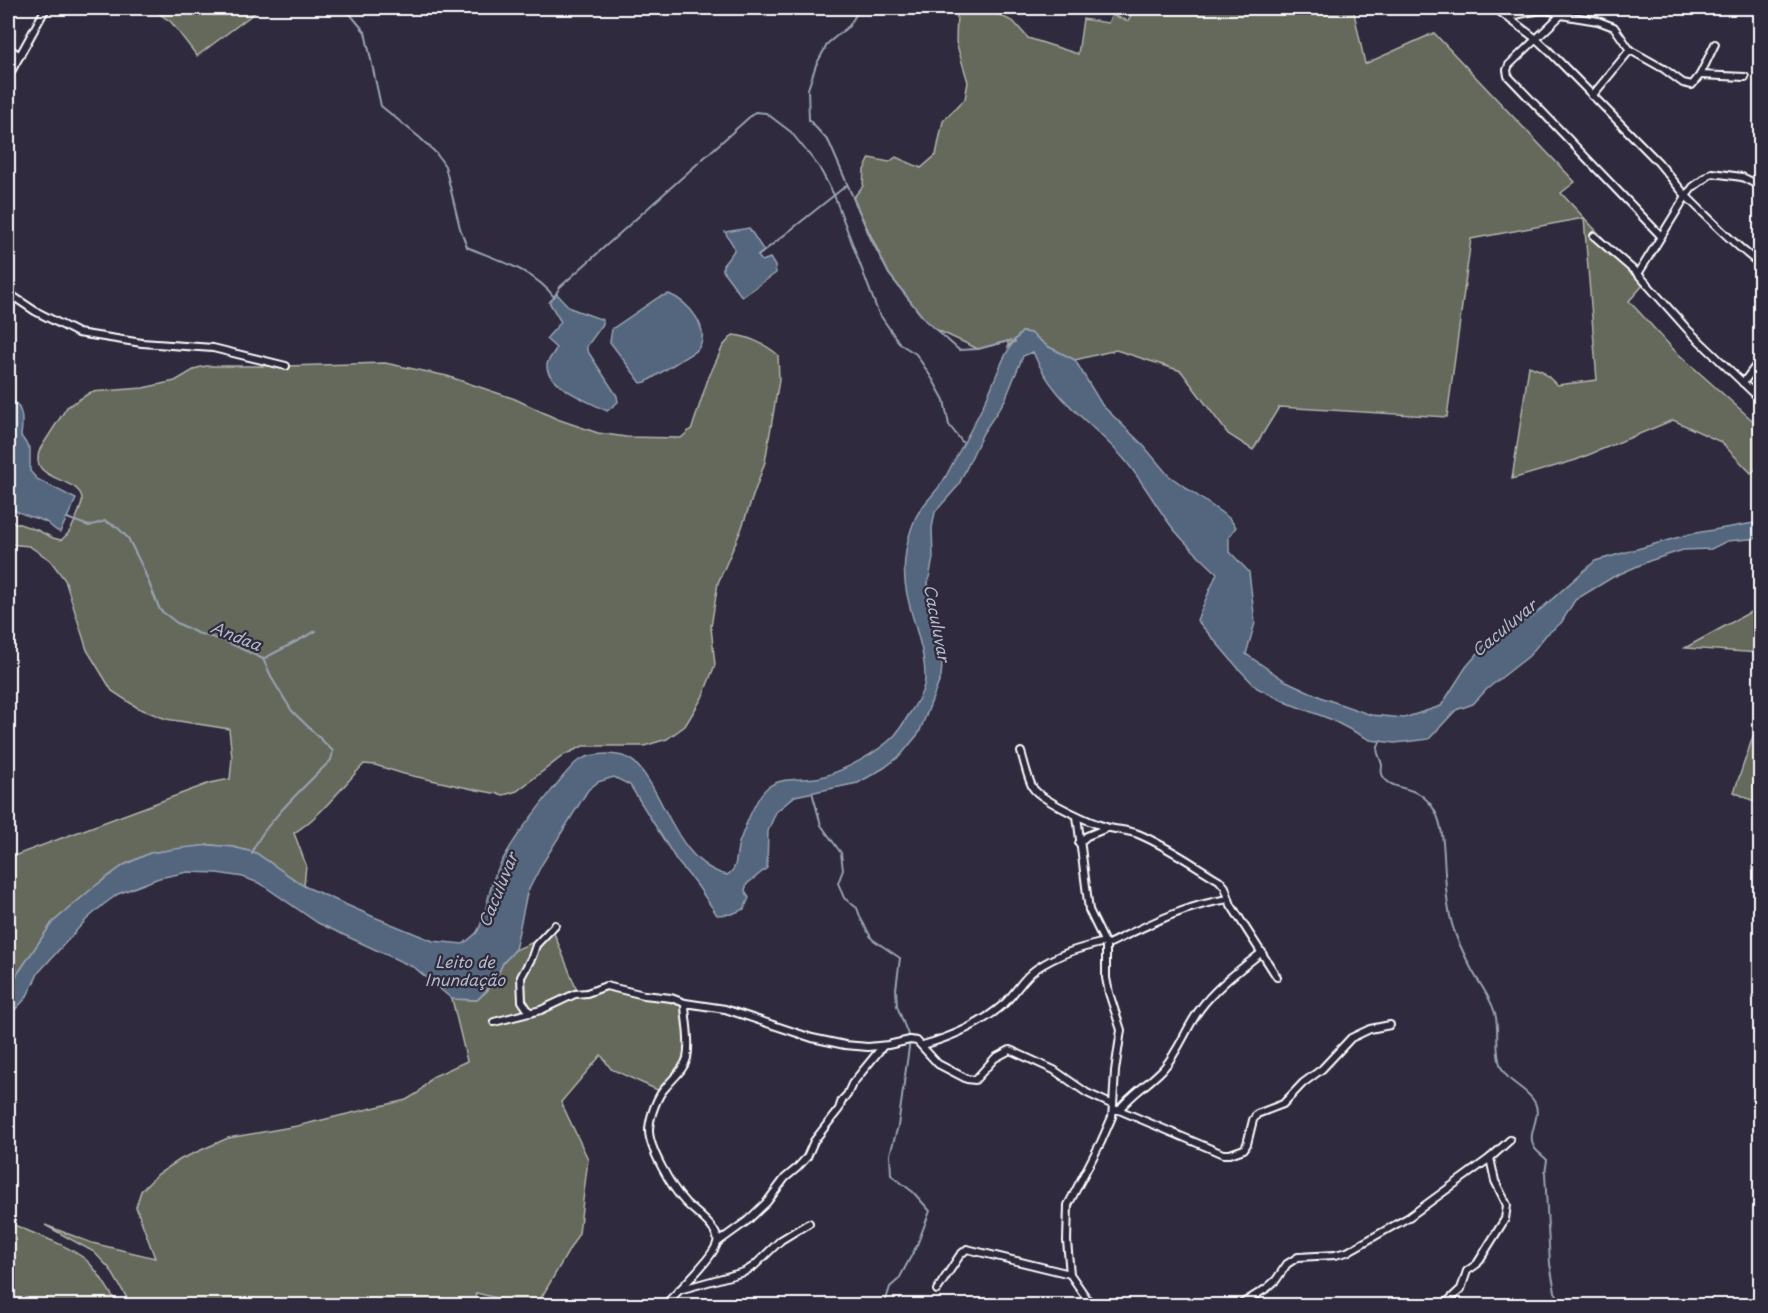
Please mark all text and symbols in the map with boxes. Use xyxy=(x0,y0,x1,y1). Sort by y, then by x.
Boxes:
water label: Caculuvar xyxy=(919,582,958,666)
water label: Caculuvar xyxy=(1466,591,1543,662)
water label: Andaa xyxy=(208,614,266,656)
water label: Caculuvar xyxy=(471,846,524,930)
water label: Leito de Inundação xyxy=(425,949,506,991)

